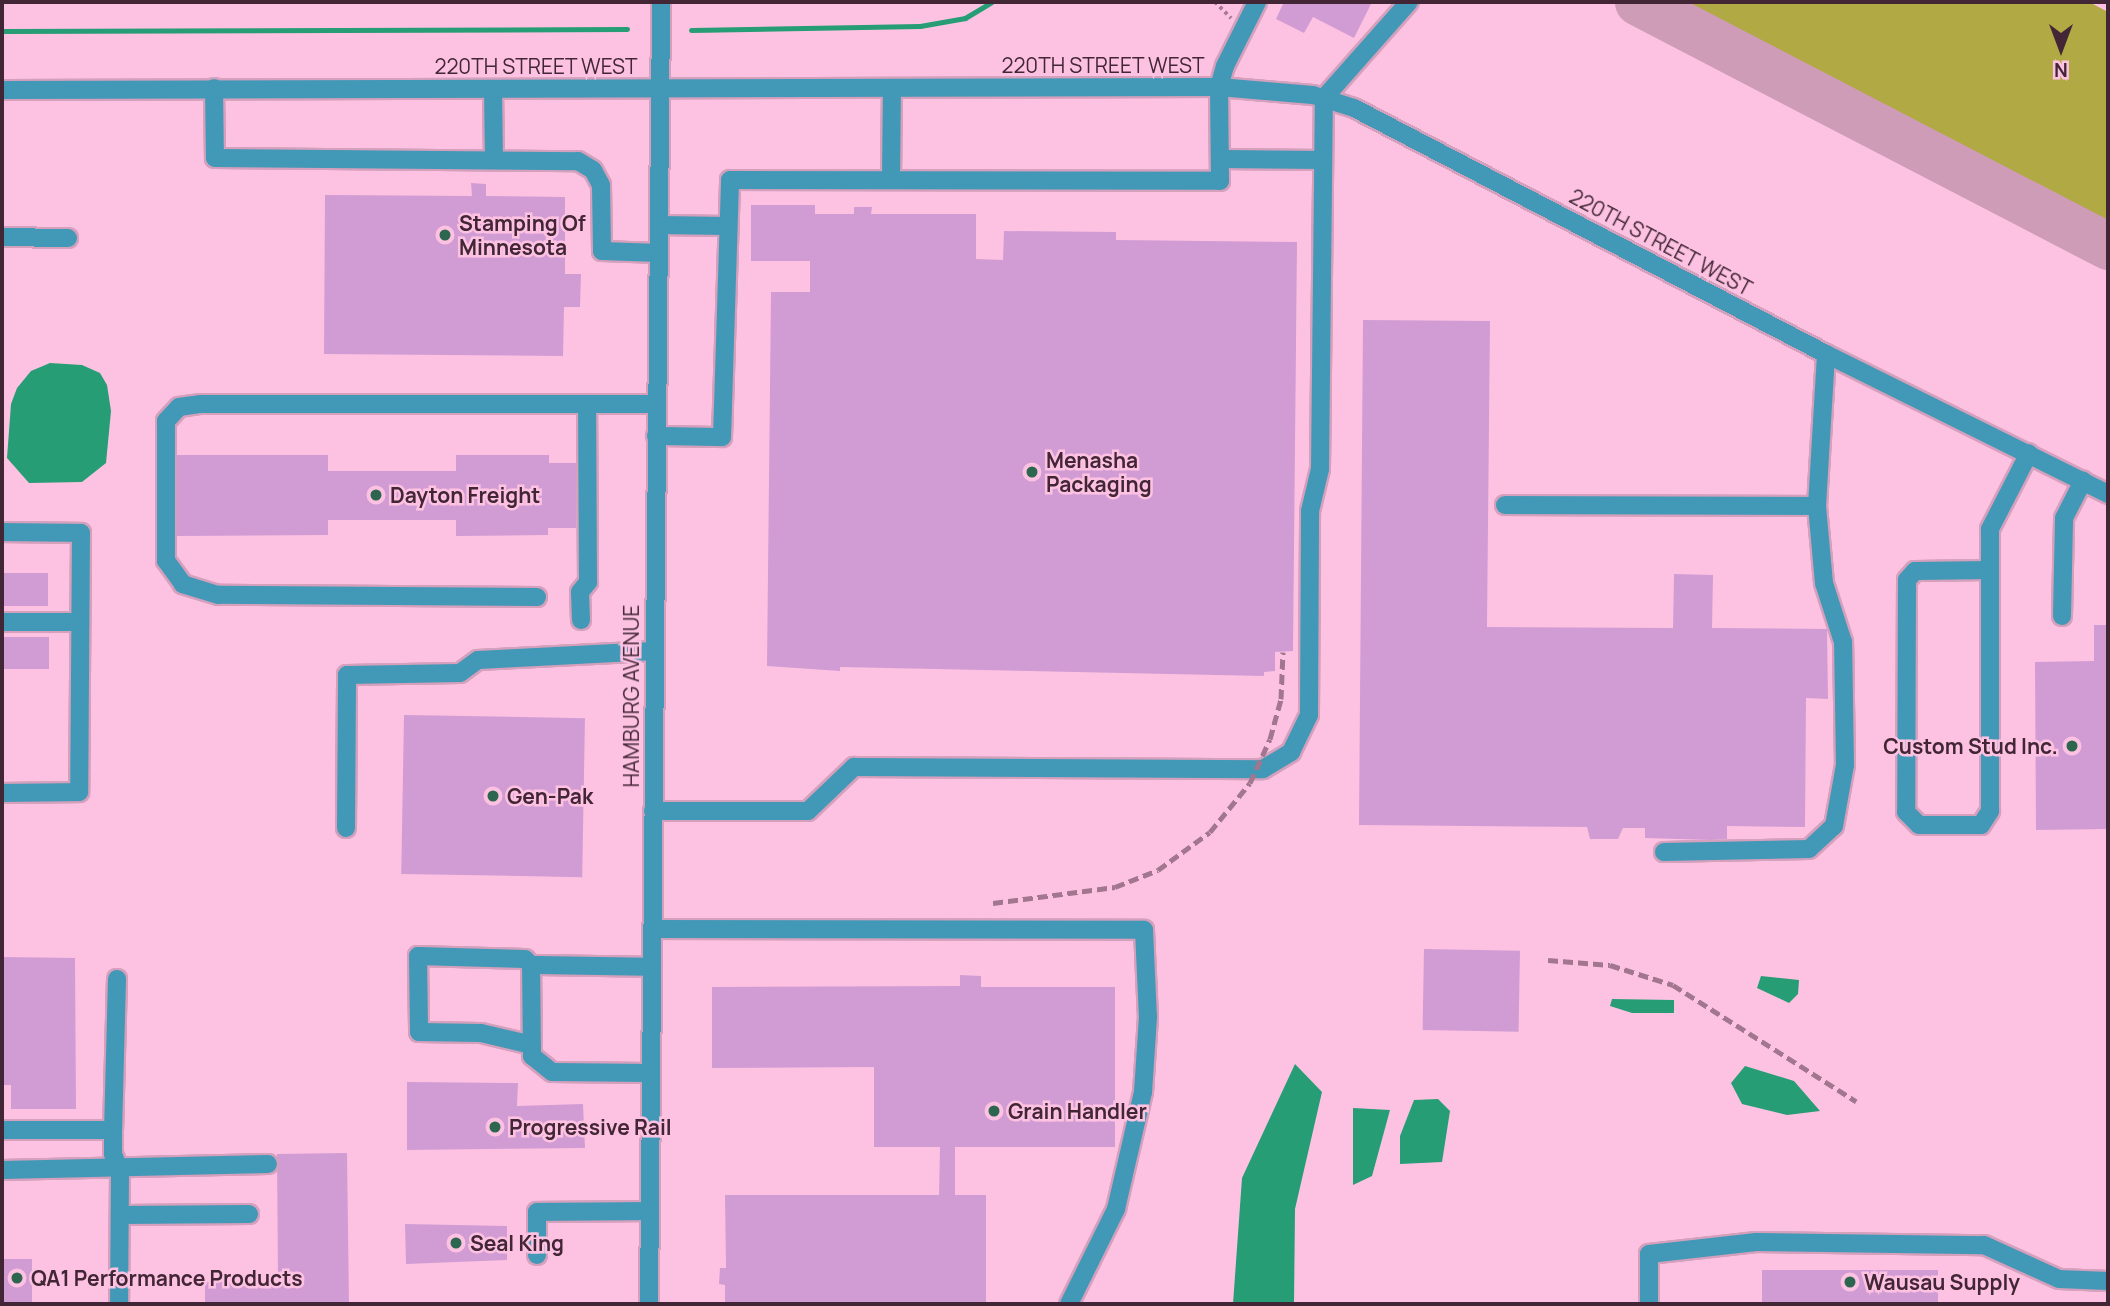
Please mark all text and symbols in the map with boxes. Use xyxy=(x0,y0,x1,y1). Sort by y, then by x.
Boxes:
north arrow xyxy=(2026,14,2096,84)
street label: 220TH STREET WEST xyxy=(1001,52,1205,78)
street label: 220TH STREET WEST xyxy=(434,53,638,79)
text: N xyxy=(2054,57,2068,83)
street label: 220TH STREET WEST xyxy=(1565,183,1757,301)
place label: Stamping Of Minnesota xyxy=(459,210,586,260)
marker: Stamping Of Minnesota xyxy=(437,227,453,243)
place label: Menasha Packaging xyxy=(1046,447,1152,497)
marker: Menasha Packaging xyxy=(1024,464,1040,480)
place label: Dayton Freight xyxy=(390,482,540,508)
marker: Dayton Freight xyxy=(368,487,384,503)
street label: HAMBURG AVENUE xyxy=(618,605,644,787)
place label: Custom Stud Inc. xyxy=(1883,733,2058,759)
marker: Custom Stud Inc. xyxy=(2064,738,2080,754)
place label: Gen-Pak xyxy=(507,783,593,809)
marker: Gen-Pak xyxy=(485,788,501,804)
place label: Grain Handler xyxy=(1008,1098,1147,1124)
marker: Grain Handler xyxy=(986,1103,1002,1119)
place label: Progressive Rail xyxy=(509,1114,672,1140)
marker: Progressive Rail xyxy=(487,1119,503,1135)
place label: Seal King xyxy=(470,1230,564,1256)
marker: Seal King xyxy=(448,1235,464,1251)
place label: QA1 Performance Products xyxy=(31,1265,303,1291)
place label: Wausau Supply xyxy=(1864,1269,2020,1295)
marker: QA1 Performance Products xyxy=(9,1270,25,1286)
marker: Wausau Supply xyxy=(1842,1274,1858,1290)

